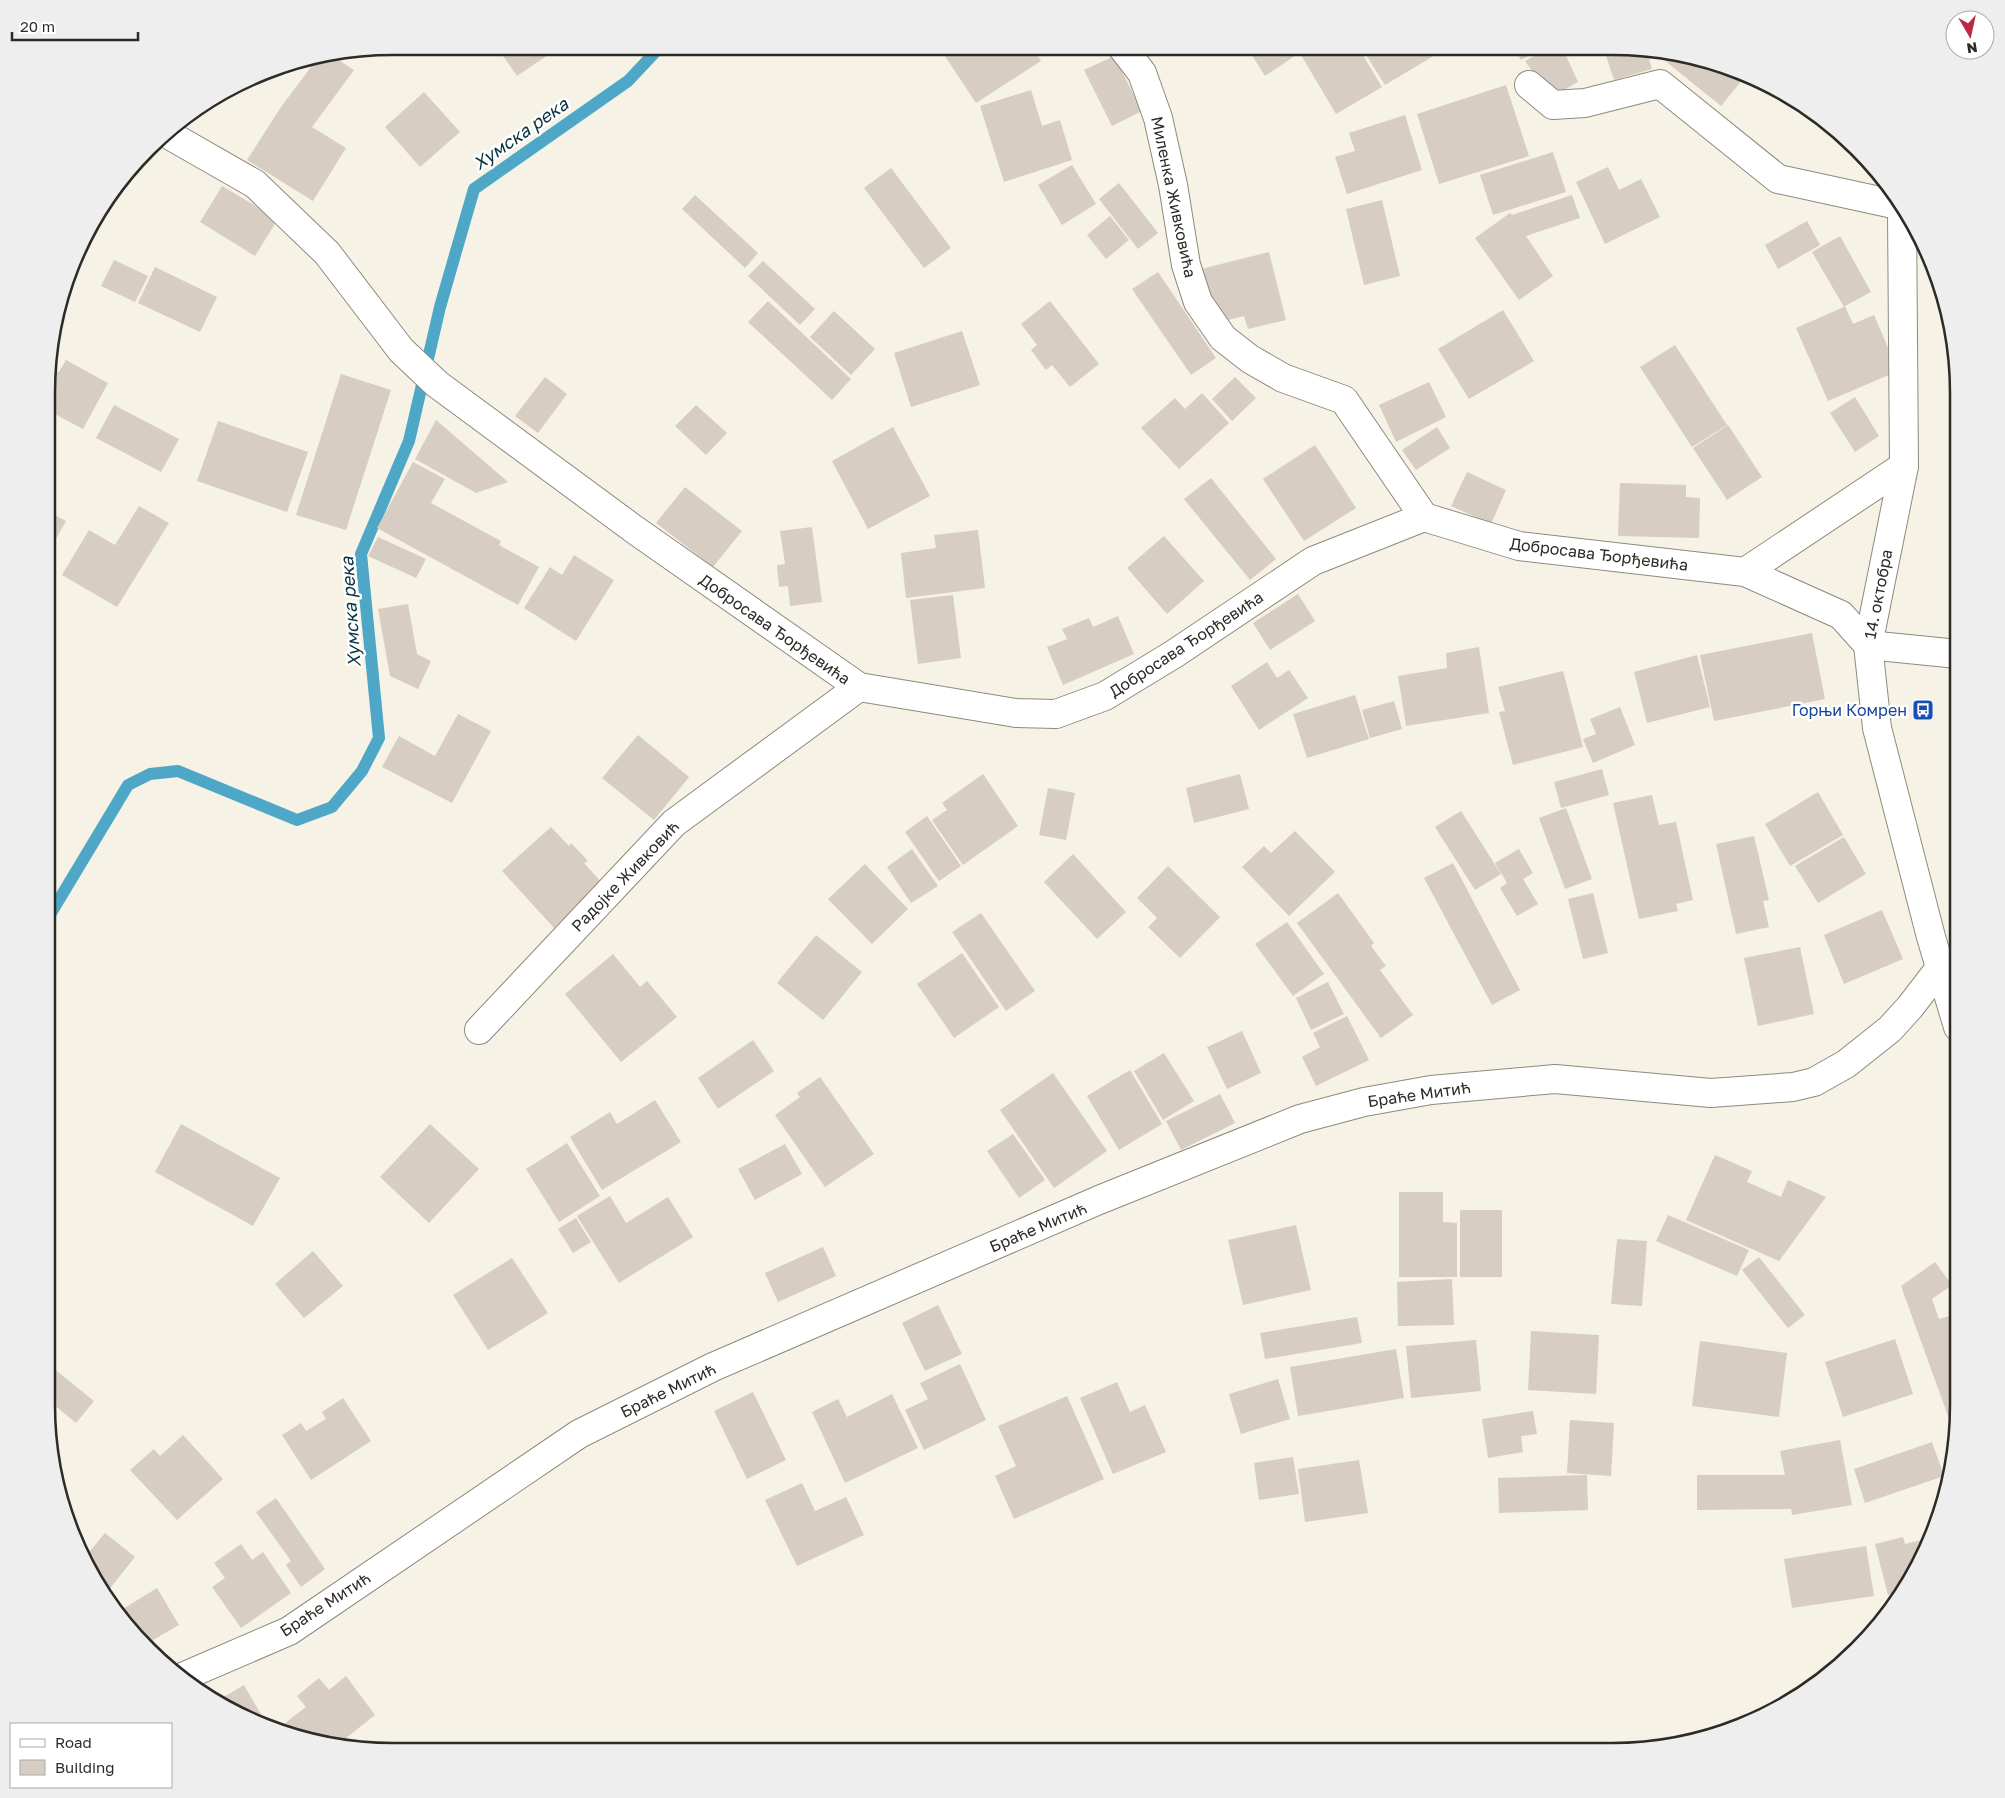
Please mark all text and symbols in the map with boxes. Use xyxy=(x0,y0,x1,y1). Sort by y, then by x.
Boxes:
scale bar xyxy=(12,10,139,42)
north arrow xyxy=(1945,10,1995,60)
text: 20 m xyxy=(20,17,55,35)
text: N xyxy=(1966,39,1979,58)
water label: Хумска река xyxy=(469,92,573,174)
street label: Миленка Живковића xyxy=(1147,115,1201,279)
street label: Добросава Ђорђевића xyxy=(1509,533,1689,575)
street label: 14. октобра xyxy=(1860,548,1896,640)
water label: Хумска река xyxy=(335,555,365,668)
street label: Добросава Ђорђевића xyxy=(696,569,854,689)
street label: Добросава Ђорђевића xyxy=(1105,587,1267,701)
bus stop icon: Горњи Комрен xyxy=(1911,698,1935,722)
place label: Горњи Комрен xyxy=(1792,700,1907,720)
street label: Радојке Живковић xyxy=(567,816,683,936)
street label: Браће Митић xyxy=(1366,1077,1472,1111)
street label: Браће Митић xyxy=(986,1198,1090,1256)
street label: Браће Митић xyxy=(617,1358,719,1422)
street label: Браће Митић xyxy=(276,1567,374,1641)
legend xyxy=(10,1723,172,1788)
text: Road xyxy=(55,1733,92,1751)
text: Building xyxy=(55,1758,115,1776)

